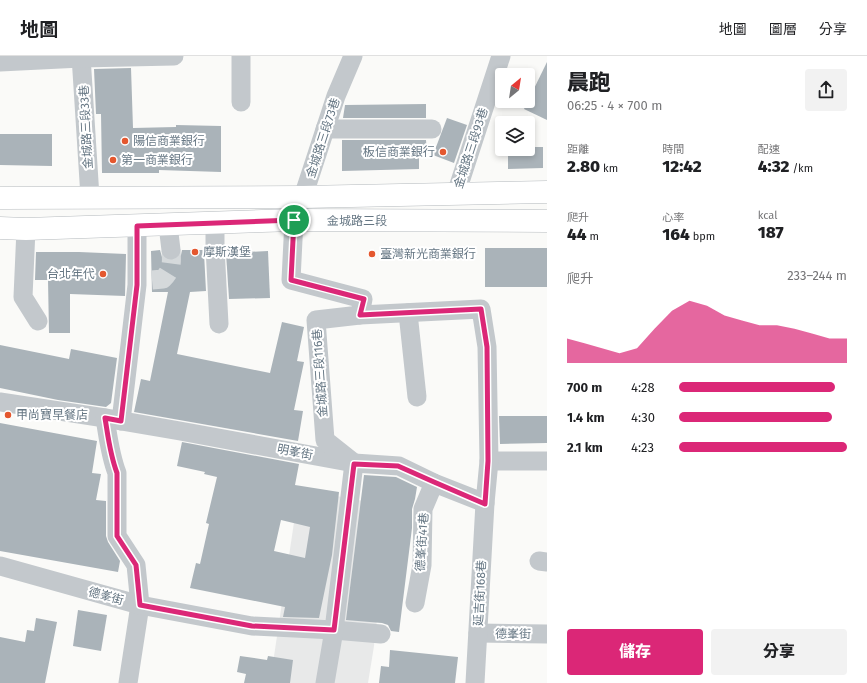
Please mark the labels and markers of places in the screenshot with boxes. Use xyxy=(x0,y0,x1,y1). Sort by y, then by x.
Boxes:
place label: 陽信商業銀行 xyxy=(133,134,205,148)
marker: 陽信商業銀行 xyxy=(120,136,130,146)
place label: 板信商業銀行 xyxy=(363,145,435,159)
marker: 板信商業銀行 xyxy=(438,147,448,157)
place label: 第一商業銀行 xyxy=(121,153,193,167)
marker: 第一商業銀行 xyxy=(108,155,118,165)
pin xyxy=(277,203,311,237)
place label: 摩斯漢堡 xyxy=(203,245,251,259)
marker: 摩斯漢堡 xyxy=(190,247,200,257)
place label: 臺灣新光商業銀行 xyxy=(380,247,476,261)
marker: 臺灣新光商業銀行 xyxy=(367,249,377,259)
place label: 台北年代 xyxy=(47,267,95,281)
marker: 台北年代 xyxy=(98,269,108,279)
place label: 甲尚寶早餐店 xyxy=(16,408,88,422)
marker: 甲尚寶早餐店 xyxy=(3,410,13,420)

